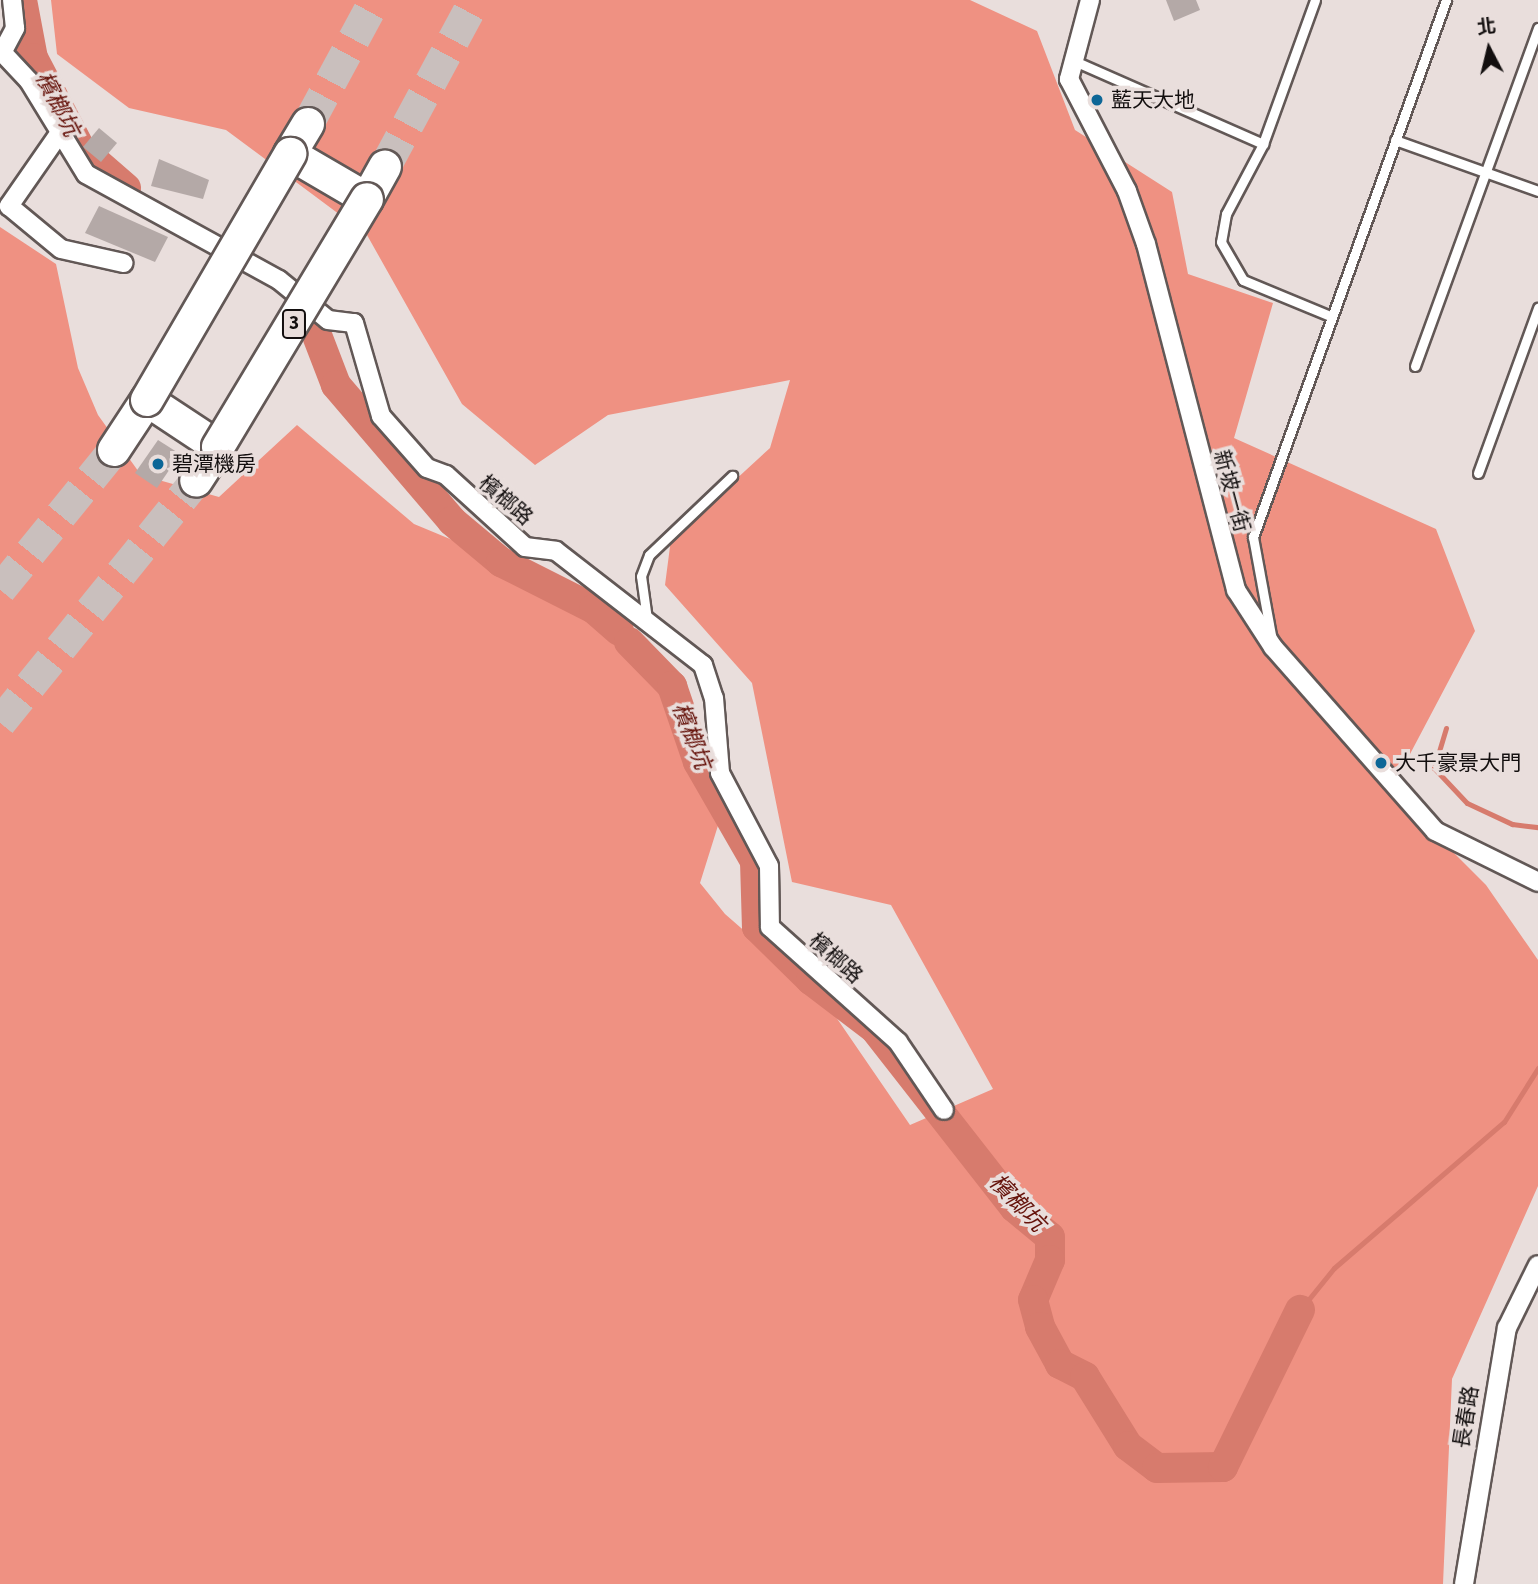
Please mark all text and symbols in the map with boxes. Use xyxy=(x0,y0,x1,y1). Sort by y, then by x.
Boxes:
text: 北 xyxy=(1475,13,1497,42)
north arrow xyxy=(1454,14,1524,84)
water label: 檳榔坑 xyxy=(29,67,85,141)
place label: 藍天大地 xyxy=(1111,87,1195,113)
marker: 藍天大地 xyxy=(1089,92,1105,108)
road number: 3 xyxy=(282,308,306,340)
street label: 新坡一街 xyxy=(1209,447,1255,535)
place label: 碧潭機房 xyxy=(172,451,256,477)
marker: 碧潭機房 xyxy=(150,456,166,472)
street label: 檳榔路 xyxy=(474,470,538,530)
water label: 檳榔坑 xyxy=(666,699,716,773)
place label: 大千豪景大門 xyxy=(1395,750,1521,776)
marker: 大千豪景大門 xyxy=(1373,755,1389,771)
street label: 檳榔路 xyxy=(804,928,868,988)
water label: 檳榔坑 xyxy=(983,1169,1051,1237)
street label: 長春路 xyxy=(1449,1384,1483,1450)

